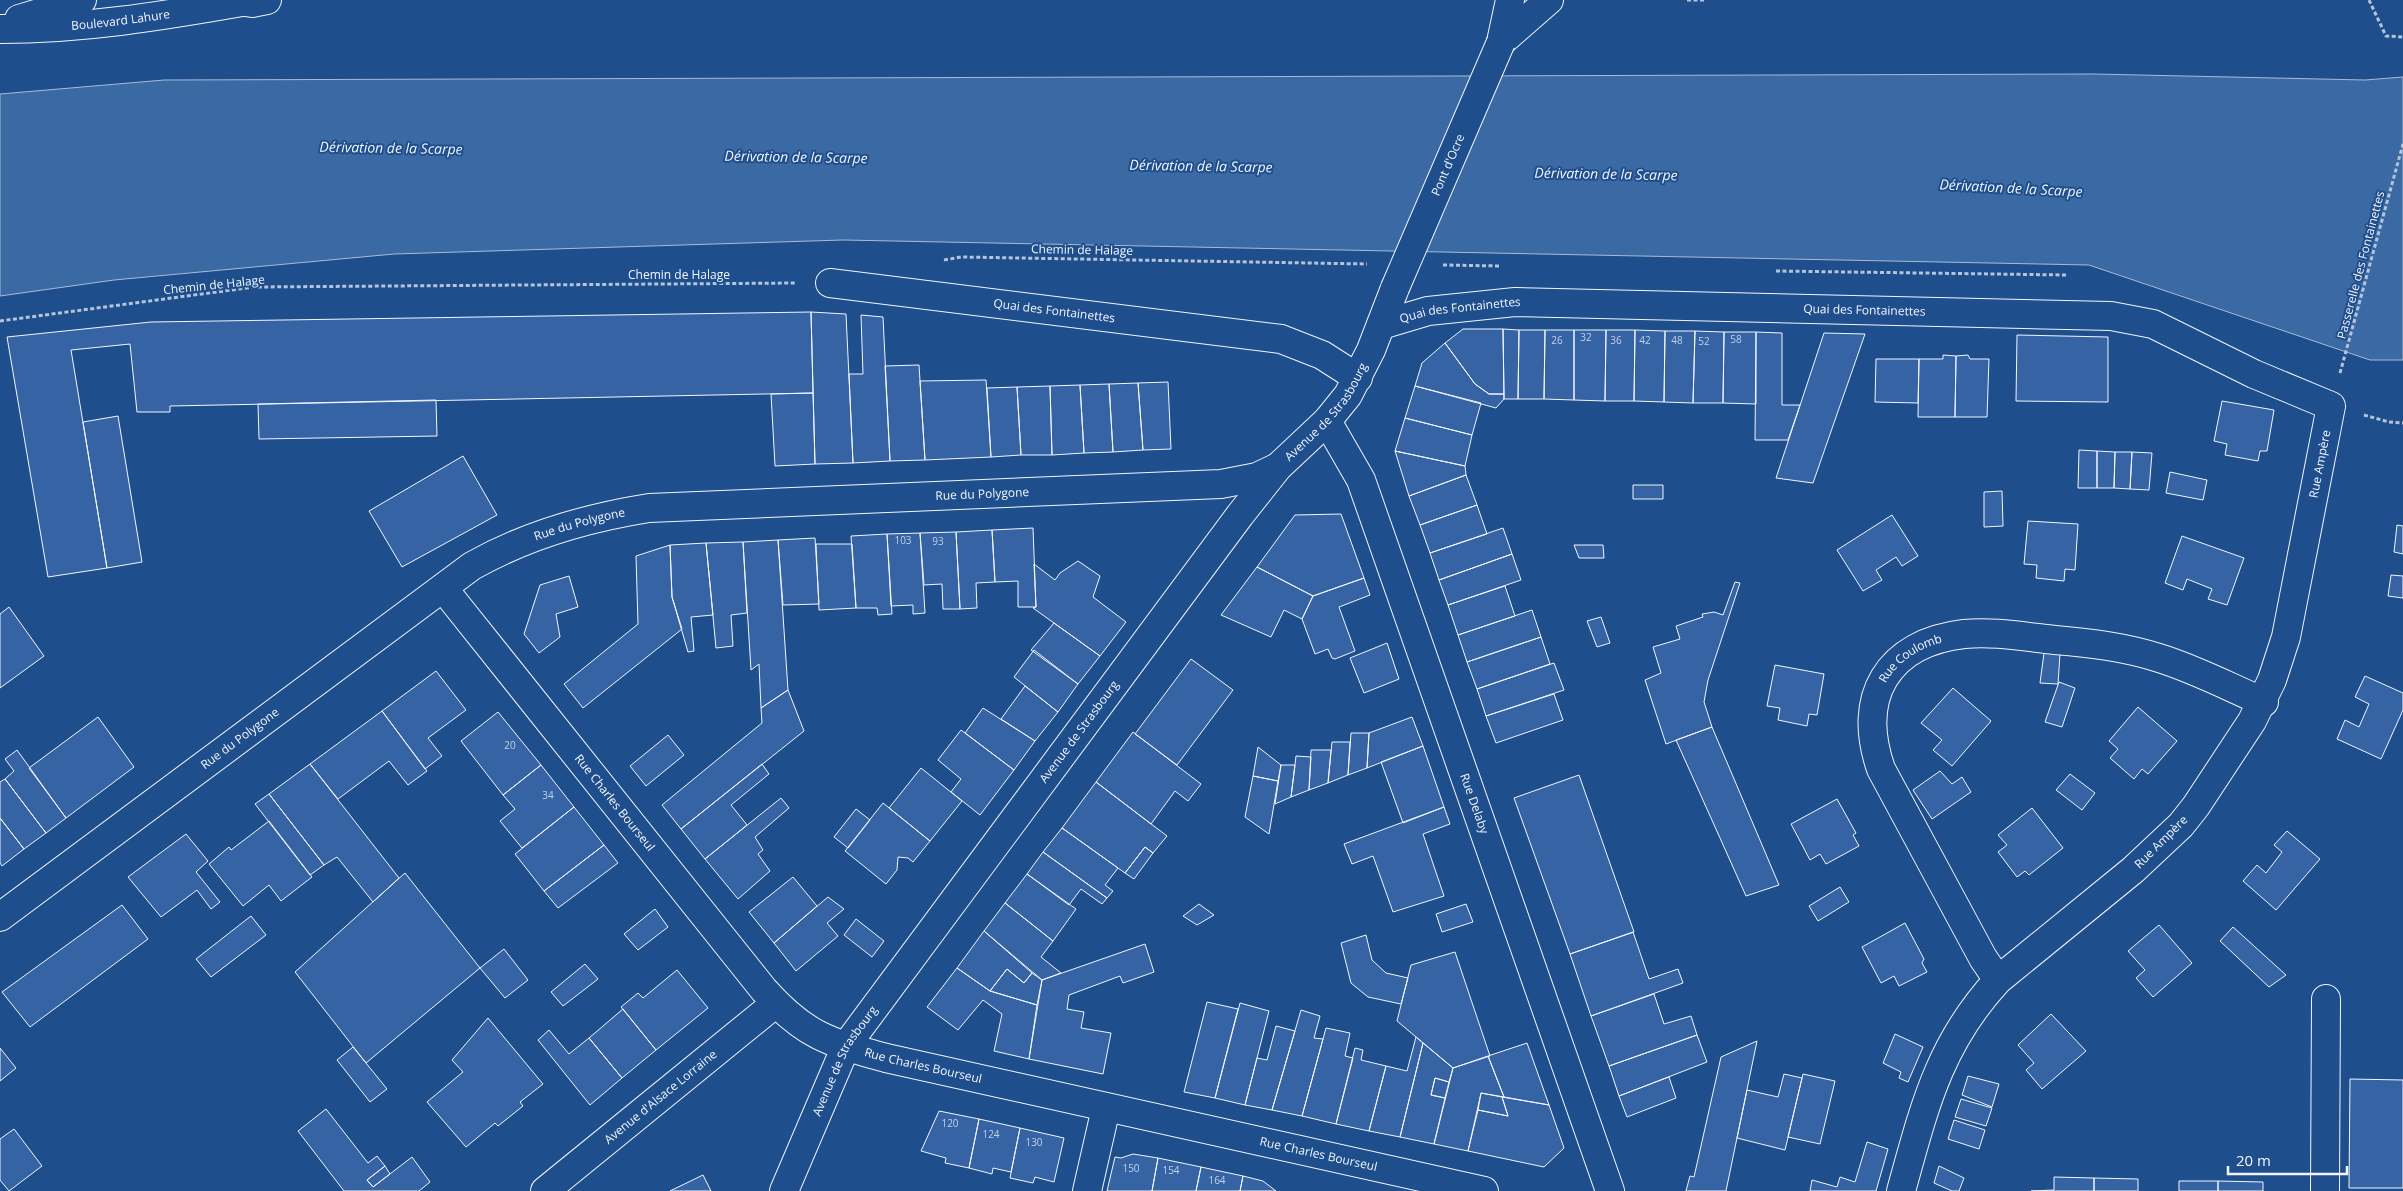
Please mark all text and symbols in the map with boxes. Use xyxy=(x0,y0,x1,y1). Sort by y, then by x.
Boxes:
street label: Boulevard Lahure xyxy=(70,5,171,34)
street label: Pont d'Ocre xyxy=(1427,131,1469,198)
water label: Dérivation de la Scarpe xyxy=(319,137,463,158)
water label: Dérivation de la Scarpe xyxy=(724,146,868,167)
water label: Dérivation de la Scarpe xyxy=(1129,155,1273,176)
water label: Dérivation de la Scarpe xyxy=(1534,163,1678,184)
water label: Dérivation de la Scarpe xyxy=(1939,174,2083,201)
street label: Passerelle des Fontainettes xyxy=(2333,189,2389,341)
street label: Chemin de Halage xyxy=(1031,240,1133,259)
street label: Chemin de Halage xyxy=(628,266,730,283)
street label: Chemin de Halage xyxy=(162,271,266,298)
street label: Quai des Fontainettes xyxy=(1397,293,1521,327)
street label: Quai des Fontainettes xyxy=(993,294,1116,326)
street label: Quai des Fontainettes xyxy=(1803,300,1926,320)
house number: 32 xyxy=(1580,330,1592,344)
house number: 58 xyxy=(1730,332,1742,346)
house number: 26 xyxy=(1551,333,1563,347)
house number: 36 xyxy=(1610,333,1622,347)
house number: 42 xyxy=(1639,333,1651,347)
house number: 48 xyxy=(1671,333,1683,347)
house number: 52 xyxy=(1698,334,1710,348)
street label: Avenue de Strasbourg xyxy=(1281,359,1371,465)
street label: Rue Ampère xyxy=(2305,428,2334,499)
street label: Rue du Polygone xyxy=(935,483,1030,504)
street label: Rue du Polygone xyxy=(531,503,627,545)
house number: 103 xyxy=(894,533,912,547)
house number: 93 xyxy=(932,534,944,548)
street label: Rue Coulomb xyxy=(1874,630,1944,686)
street label: Avenue de Strasbourg xyxy=(1035,676,1123,786)
street label: Rue du Polygone xyxy=(197,703,283,773)
house number: 20 xyxy=(504,738,516,752)
street label: Rue Charles Bourseul xyxy=(571,750,659,855)
street label: Rue Delaby xyxy=(1456,771,1494,837)
house number: 34 xyxy=(542,788,554,802)
street label: Rue Ampère xyxy=(2130,811,2191,872)
street label: Avenue de Strasbourg xyxy=(808,1002,881,1119)
street label: Rue Charles Bourseul xyxy=(863,1043,984,1087)
street label: Avenue d'Alsace Lorraine xyxy=(600,1045,720,1148)
house number: 120 xyxy=(941,1116,959,1130)
house number: 124 xyxy=(982,1127,1000,1141)
street label: Rue Charles Bourseul xyxy=(1258,1132,1379,1175)
house number: 130 xyxy=(1025,1135,1043,1149)
scale bar xyxy=(2228,1144,2347,1176)
text: 20 m xyxy=(2236,1150,2271,1170)
house number: 150 xyxy=(1122,1161,1140,1175)
house number: 154 xyxy=(1162,1163,1180,1177)
house number: 164 xyxy=(1208,1173,1226,1187)

